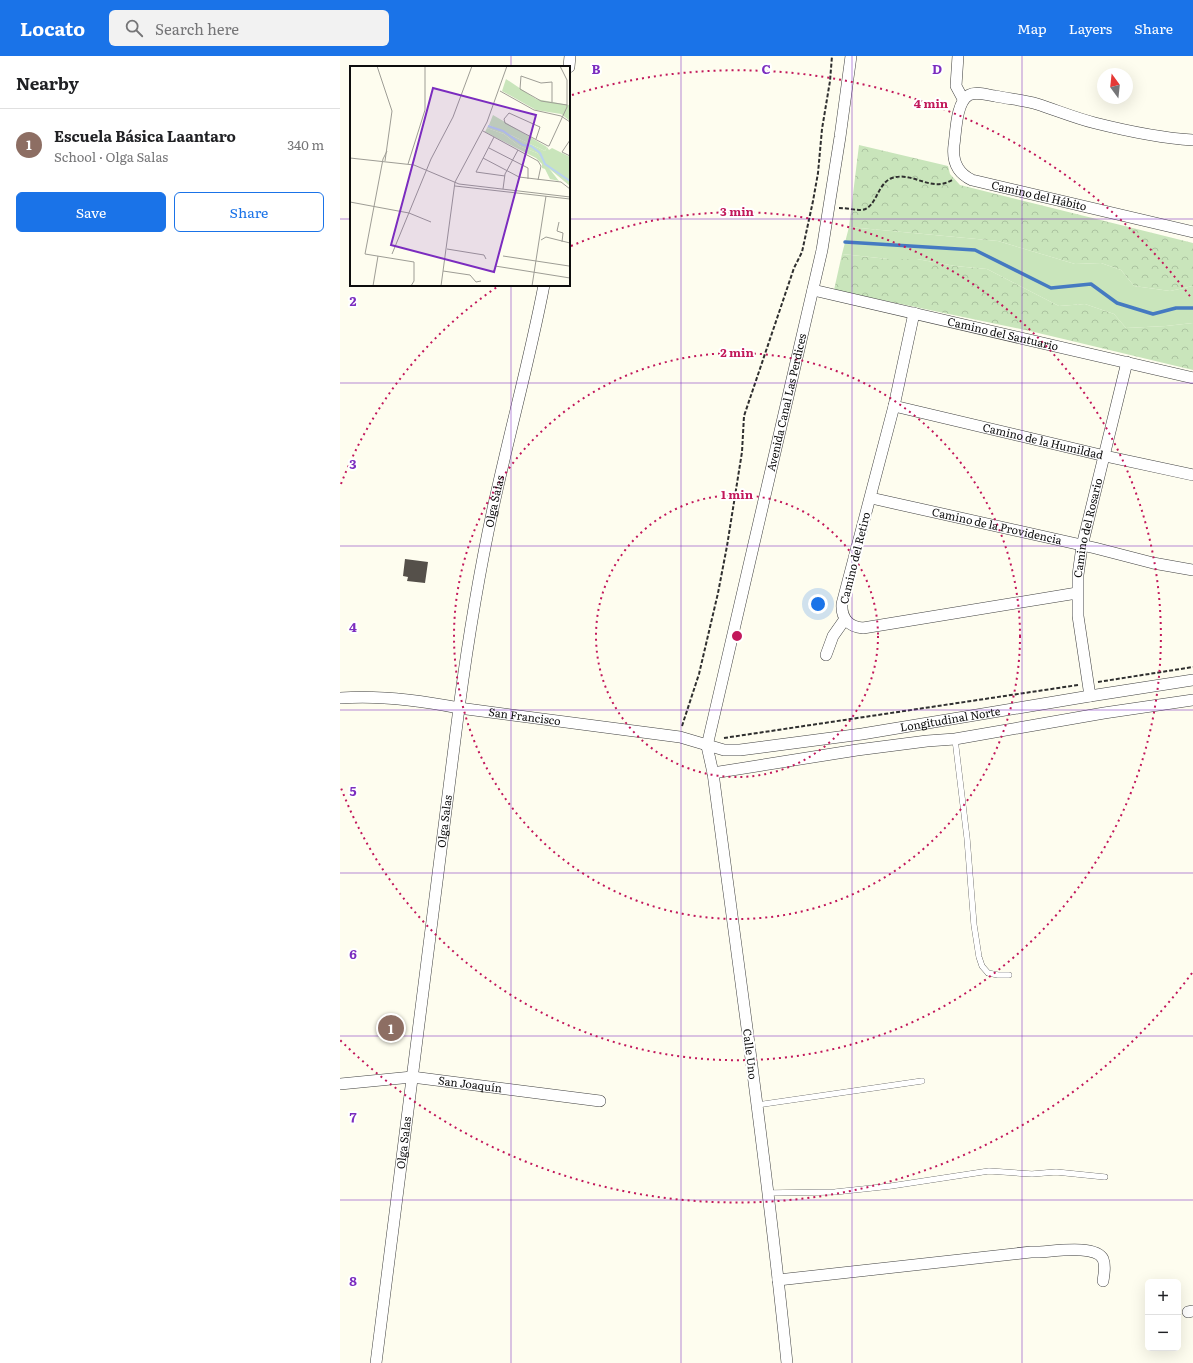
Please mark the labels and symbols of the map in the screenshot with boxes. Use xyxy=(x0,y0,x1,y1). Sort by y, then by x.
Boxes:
text: B xyxy=(592,59,601,78)
text: C xyxy=(761,59,771,78)
text: D xyxy=(932,59,942,78)
inset map xyxy=(350,66,570,286)
north arrow xyxy=(1097,68,1133,104)
text: 4 min xyxy=(914,94,949,112)
street label: Camino del Hábito xyxy=(990,176,1088,214)
text: 3 min xyxy=(720,202,755,220)
text: 2 xyxy=(350,291,357,310)
street label: Camino del Santuario xyxy=(946,312,1060,354)
street label: Avenida Canal Las Perdices xyxy=(762,332,809,473)
text: 2 min xyxy=(720,343,754,361)
street label: Camino de la Humildad xyxy=(981,418,1105,462)
text: 3 xyxy=(349,454,357,473)
street label: Olga Salas xyxy=(480,473,507,529)
street label: Camino del Rosario xyxy=(1069,476,1105,579)
text: 1 min xyxy=(721,485,754,503)
street label: Camino de la Providencia xyxy=(931,503,1064,547)
street label: Camino del Retiro xyxy=(835,510,873,606)
your location xyxy=(808,594,828,614)
text: 4 xyxy=(349,617,357,636)
centre of rings xyxy=(730,629,744,643)
street label: Longitudinal Norte xyxy=(899,702,1002,735)
street label: San Francisco xyxy=(488,703,562,728)
text: 5 xyxy=(349,781,357,800)
street label: Olga Salas xyxy=(432,794,455,849)
text: 6 xyxy=(349,944,357,963)
pin: 1 xyxy=(378,1013,404,1043)
street label: Calle Uno xyxy=(740,1028,762,1080)
street label: San Joaquín xyxy=(437,1071,503,1095)
text: 7 xyxy=(349,1107,357,1126)
street label: Olga Salas xyxy=(392,1115,414,1170)
text: 8 xyxy=(349,1271,357,1290)

